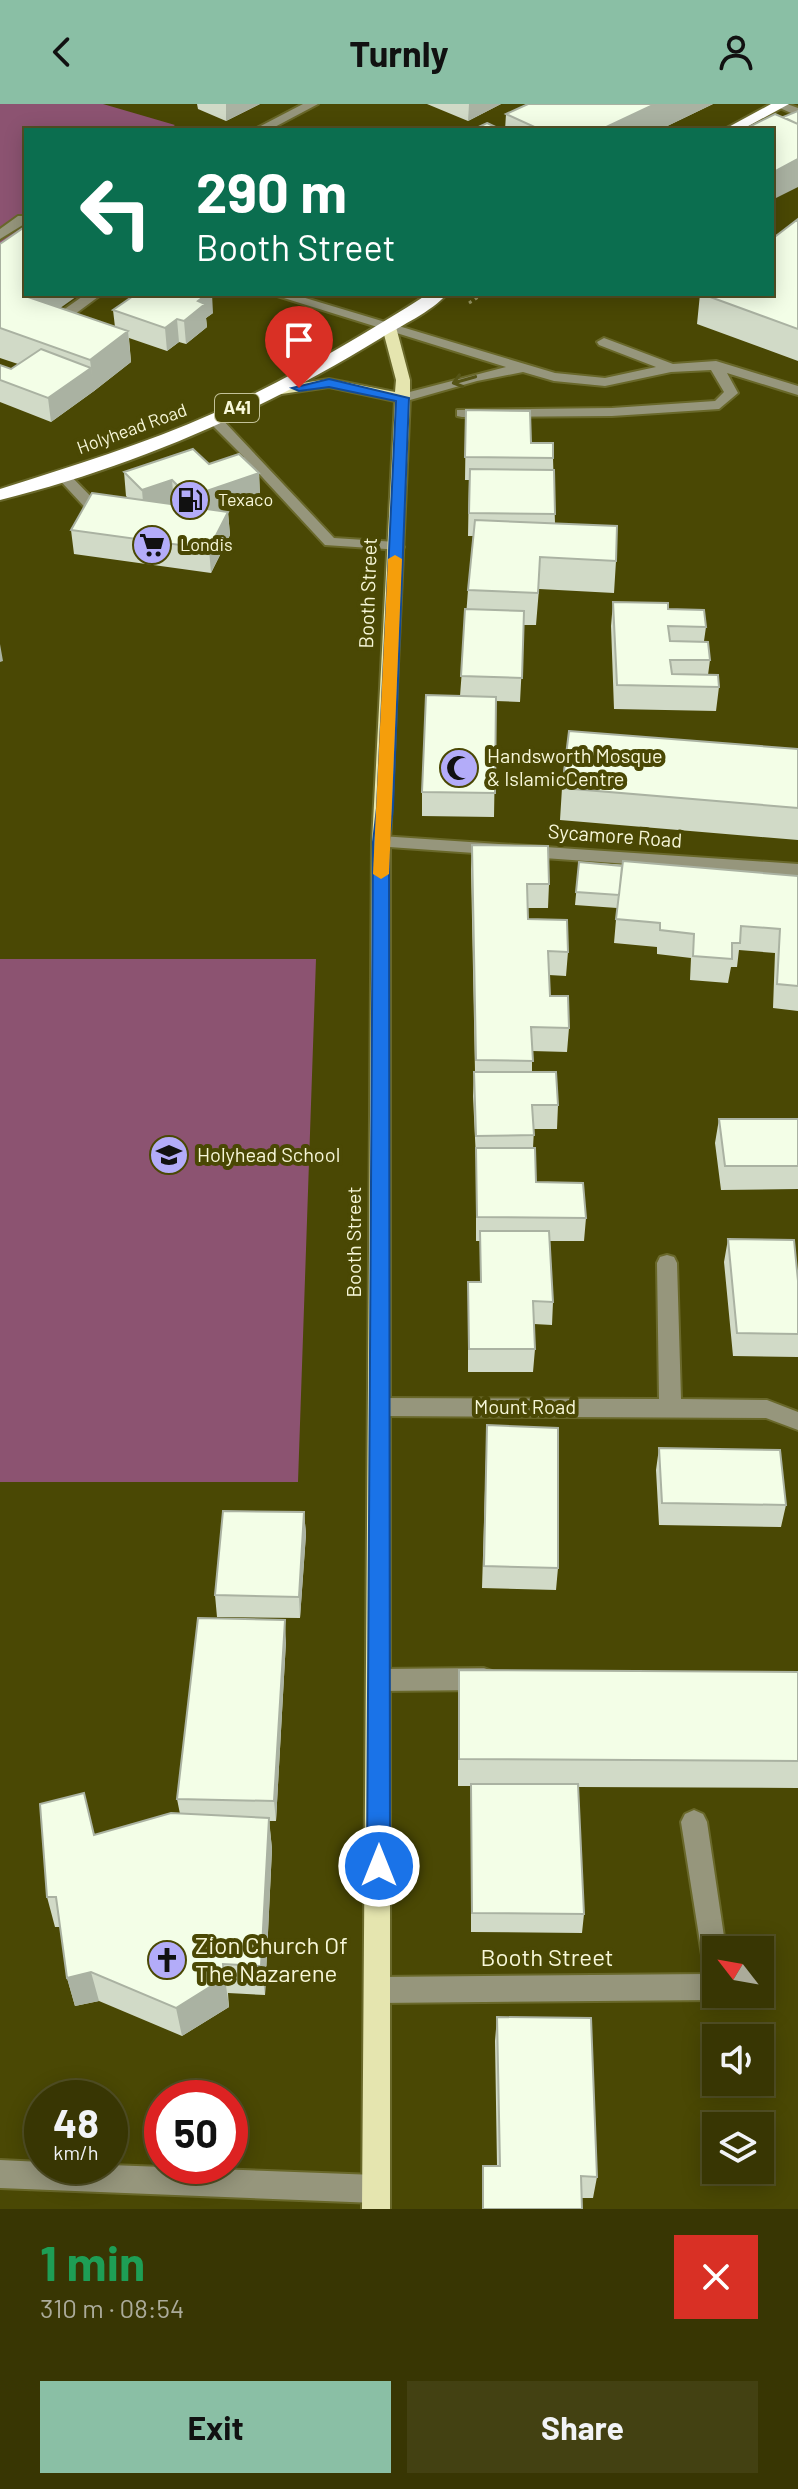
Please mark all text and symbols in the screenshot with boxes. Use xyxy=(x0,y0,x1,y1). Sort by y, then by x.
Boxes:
icon: back xyxy=(40,30,84,74)
icon: person xyxy=(714,30,758,74)
text: Turnly xyxy=(349,31,449,74)
text: 290 m xyxy=(196,157,347,224)
icon: left xyxy=(64,160,168,264)
text: Booth Street xyxy=(196,225,396,268)
pin xyxy=(265,306,333,388)
icon: arrive xyxy=(277,318,321,362)
one-way arrow xyxy=(451,373,477,388)
road number: A41 xyxy=(215,394,259,422)
street label: Holyhead Road xyxy=(74,398,190,458)
fuel station icon: Texaco xyxy=(169,479,211,521)
place label: Texaco xyxy=(218,488,273,510)
supermarket icon: Londis xyxy=(131,524,173,566)
place label: Londis xyxy=(180,533,233,555)
street label: Booth Street xyxy=(353,537,381,649)
place label: Handsworth Mosque & IslamicCentre xyxy=(487,743,663,790)
mosque icon: Handsworth Mosque & IslamicCentre xyxy=(438,747,480,789)
street label: Sycamore Road xyxy=(547,818,683,852)
school or university icon: Holyhead School xyxy=(148,1134,190,1176)
place label: Holyhead School xyxy=(197,1142,340,1166)
street label: Booth Street xyxy=(341,1187,365,1297)
street label: Mount Road xyxy=(474,1394,576,1418)
position arrow xyxy=(337,1824,421,1908)
place label: Zion Church Of The Nazarene xyxy=(195,1930,348,1987)
north arrow xyxy=(702,1936,774,2008)
map controls xyxy=(702,1936,774,2184)
church icon: Zion Church Of The Nazarene xyxy=(146,1939,188,1981)
street label: Booth Street xyxy=(480,1942,614,1971)
button: sound xyxy=(702,2024,774,2096)
speed limit sign: 50 xyxy=(144,2080,248,2184)
text: 48 xyxy=(53,2098,99,2146)
button: layers xyxy=(702,2112,774,2184)
text: km/h xyxy=(53,2140,99,2164)
text: 1 min xyxy=(40,2233,145,2291)
button: close xyxy=(674,2235,758,2319)
text: 310 m · 08:54 xyxy=(40,2292,184,2323)
button: Exit xyxy=(40,2381,391,2473)
button: Share xyxy=(407,2381,758,2473)

